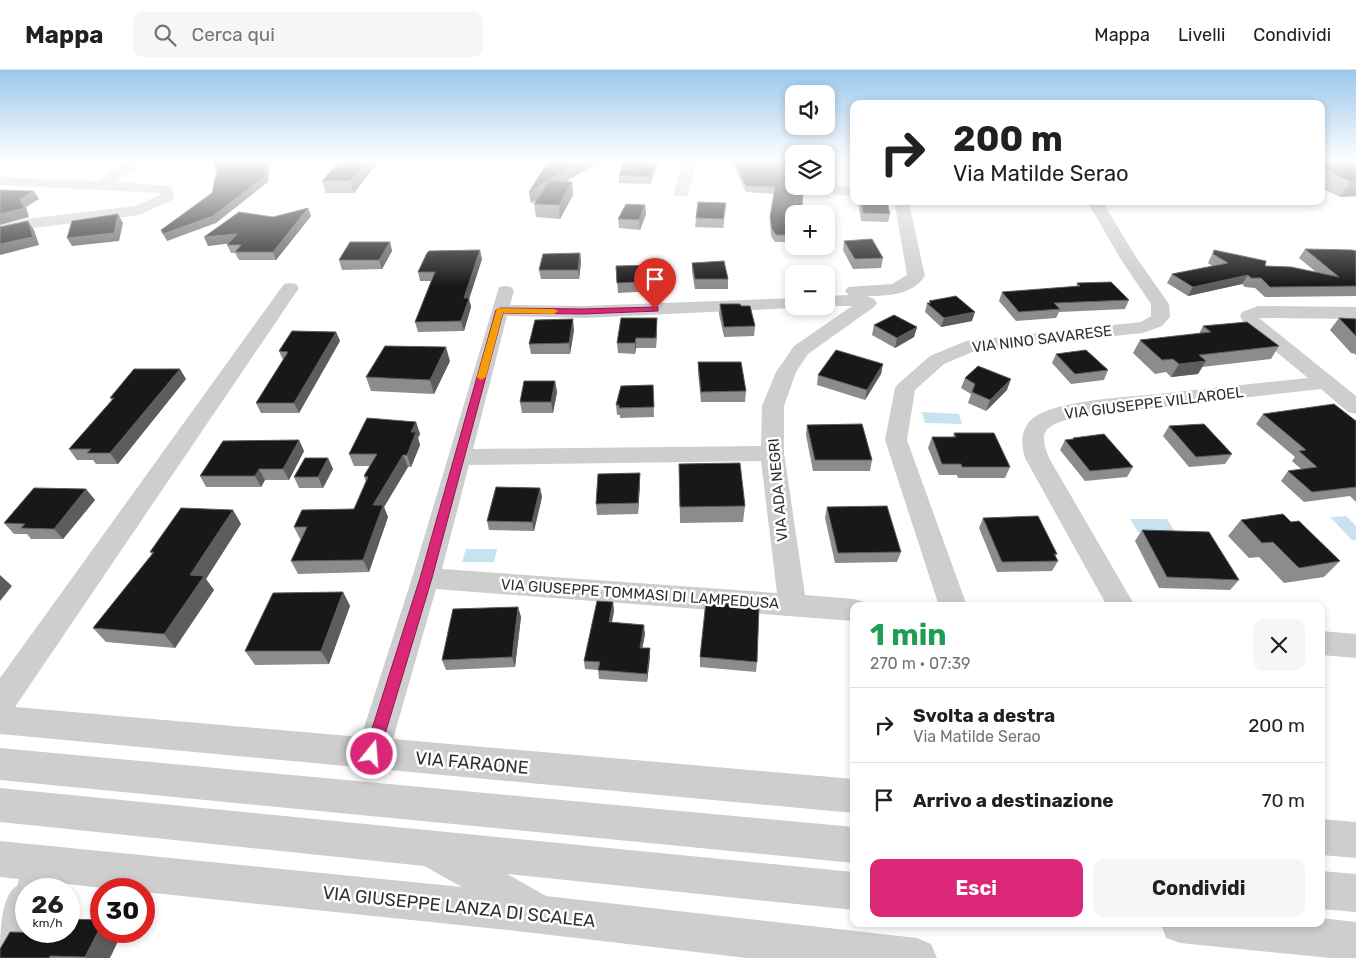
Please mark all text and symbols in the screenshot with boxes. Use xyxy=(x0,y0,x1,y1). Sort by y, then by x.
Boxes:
search box xyxy=(133,12,483,57)
text: Mappa xyxy=(25,21,103,49)
icon: search xyxy=(151,21,179,49)
text: Cerca qui xyxy=(191,23,275,46)
text: Mappa xyxy=(1094,24,1150,46)
text: Livelli xyxy=(1178,24,1225,46)
text: Condividi xyxy=(1253,24,1331,46)
map controls xyxy=(785,85,835,315)
button: sound xyxy=(785,85,835,135)
text: 200 m xyxy=(953,118,1063,160)
icon: right xyxy=(870,120,935,185)
button: layers xyxy=(785,145,835,195)
text: Via Matilde Serao xyxy=(953,160,1129,187)
button: + xyxy=(785,205,835,255)
pin xyxy=(634,258,676,309)
icon: arrive xyxy=(641,265,669,293)
button: − xyxy=(785,265,835,315)
street label: VIA NINO SAVARESE xyxy=(971,321,1113,357)
street label: VIA GIUSEPPE VILLAROEL xyxy=(1063,383,1245,423)
street label: VIA ADA NEGRI xyxy=(765,437,791,543)
street label: VIA GIUSEPPE TOMMASI DI LAMPEDUSA xyxy=(500,575,780,613)
text: 1 min xyxy=(870,617,947,653)
button: close xyxy=(1253,619,1305,671)
text: 270 m · 07:39 xyxy=(870,654,971,673)
text: Svolta a destra xyxy=(913,704,1055,727)
icon: right xyxy=(870,711,898,739)
text: 200 m xyxy=(1248,714,1305,737)
position arrow xyxy=(345,727,397,779)
text: Via Matilde Serao xyxy=(913,727,1041,746)
street label: VIA FARAONE xyxy=(414,747,530,779)
icon: arrive xyxy=(870,786,898,814)
text: Arrivo a destinazione xyxy=(913,789,1114,812)
text: 70 m xyxy=(1262,789,1305,812)
button: Esci xyxy=(870,859,1083,917)
button: Condividi xyxy=(1093,859,1305,917)
speed limit sign: 30 xyxy=(90,878,155,943)
street label: VIA GIUSEPPE LANZA DI SCALEA xyxy=(321,882,597,932)
text: 26 xyxy=(31,890,64,919)
text: km/h xyxy=(33,916,62,930)

